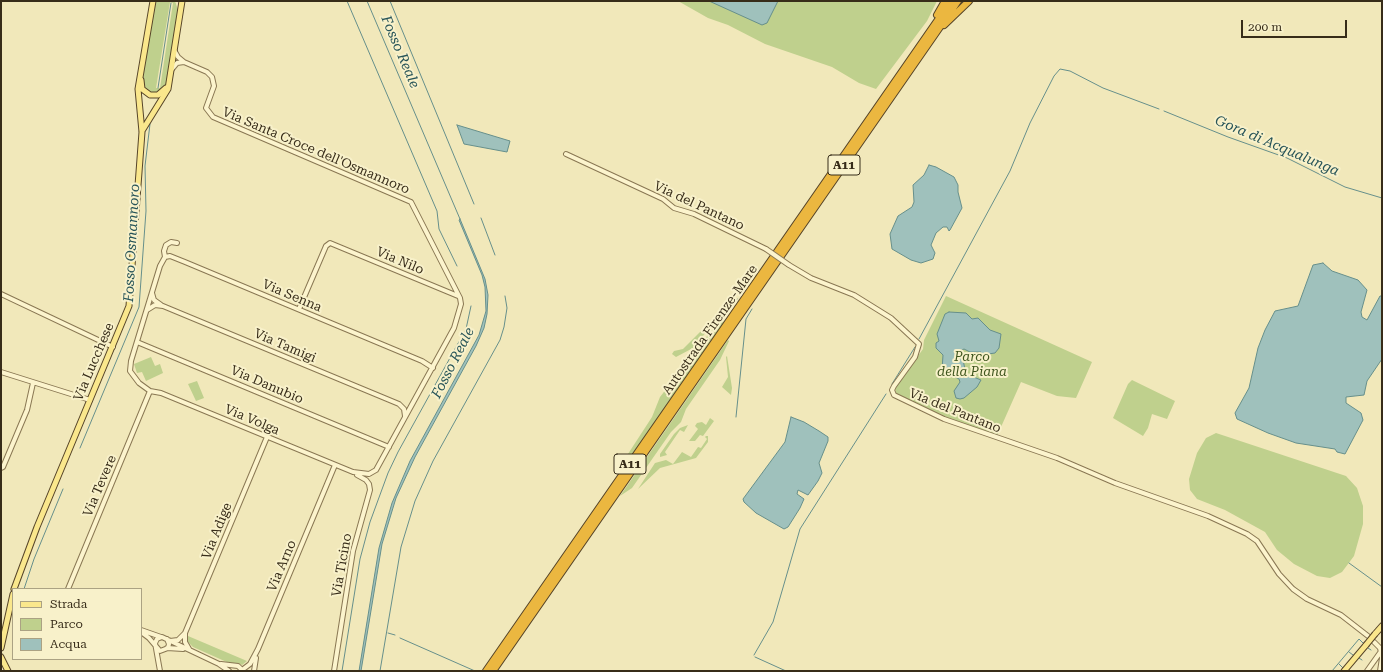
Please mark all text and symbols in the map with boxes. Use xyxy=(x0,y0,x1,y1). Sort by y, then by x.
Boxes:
scale bar xyxy=(1243,12,1349,38)
water label: Fosso Reale xyxy=(377,13,423,91)
text: 200 m xyxy=(1248,20,1282,34)
street label: Via Santa Croce dell'Osmannoro xyxy=(220,104,412,198)
water label: Gora di Acqualunga xyxy=(1212,112,1342,180)
road number: A11 xyxy=(828,155,860,175)
street label: Via del Pantano xyxy=(651,178,747,234)
water label: Fosso Osmannoro xyxy=(121,183,143,303)
street label: Via Nilo xyxy=(374,244,426,278)
street label: Autostrada Firenze-Mare xyxy=(659,262,761,398)
street label: Via Senna xyxy=(260,277,324,315)
street label: Via Lucchese xyxy=(71,321,117,403)
water label: Fosso Reale xyxy=(428,325,478,401)
street label: Via Tamigi xyxy=(252,326,318,366)
park label: Parco della Piana xyxy=(937,349,1007,380)
street label: Via Danubio xyxy=(228,363,306,407)
street label: Via del Pantano xyxy=(907,385,1003,437)
street label: Via Volga xyxy=(222,401,282,439)
street label: Via Tevere xyxy=(80,453,120,519)
road number: A11 xyxy=(614,454,646,474)
street label: Via Adige xyxy=(199,501,235,561)
street label: Via Ticino xyxy=(329,532,355,598)
street label: Via Arno xyxy=(264,538,300,594)
legend xyxy=(12,588,142,660)
text: Strada xyxy=(50,597,87,611)
text: Parco xyxy=(50,617,83,631)
text: Acqua xyxy=(50,637,87,651)

